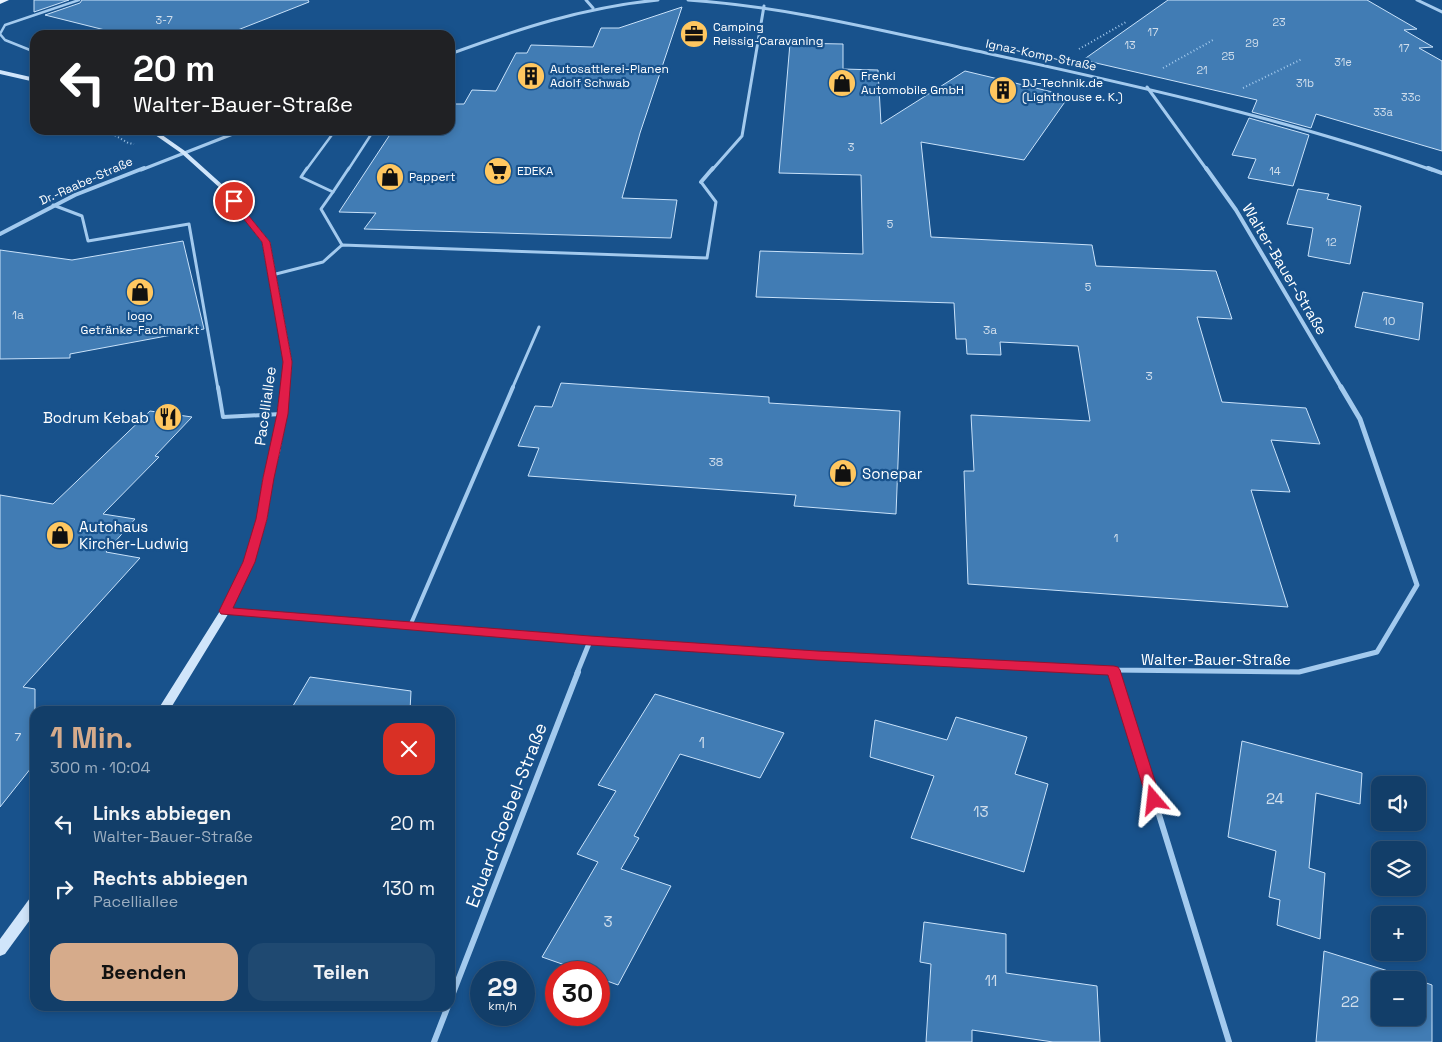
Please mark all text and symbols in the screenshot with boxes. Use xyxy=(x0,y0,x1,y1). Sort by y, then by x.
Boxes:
house number: 3-7 xyxy=(155,13,173,27)
house number: 23 xyxy=(1272,15,1286,29)
office icon: Camping Reissig-Caravaning xyxy=(679,19,709,49)
place label: Camping Reissig-Caravaning xyxy=(713,19,823,49)
house number: 17 xyxy=(1148,25,1158,39)
street label: Ignaz-Komp-Straße xyxy=(984,35,1098,75)
house number: 29 xyxy=(1245,36,1259,50)
house number: 13 xyxy=(1124,38,1136,52)
house number: 17 xyxy=(1399,41,1409,55)
text: 20 m xyxy=(133,47,215,91)
house number: 25 xyxy=(1221,49,1235,63)
icon: left xyxy=(50,50,115,115)
house number: 31e xyxy=(1334,55,1352,69)
building icon: Autosattlerei-Planen Adolf Schwab xyxy=(516,61,546,91)
place label: Autosattlerei-Planen Adolf Schwab xyxy=(550,61,669,91)
house number: 21 xyxy=(1196,63,1208,77)
shop icon: Frenki Automobile GmbH xyxy=(827,68,857,98)
place label: Frenki Automobile GmbH xyxy=(861,68,964,98)
building icon: DJ-Technik.de (Lighthouse e. K.) xyxy=(988,75,1018,105)
place label: DJ-Technik.de (Lighthouse e. K.) xyxy=(1022,75,1123,105)
house number: 31b xyxy=(1296,76,1314,90)
text: Walter-Bauer-Straße xyxy=(133,90,353,118)
house number: 33c xyxy=(1401,90,1421,104)
house number: 33a xyxy=(1373,105,1393,119)
house number: 3 xyxy=(848,140,855,154)
street label: Dr.-Raabe-Straße xyxy=(37,153,135,209)
supermarket icon: EDEKA xyxy=(483,156,513,186)
shop icon: Pappert xyxy=(375,162,405,192)
place label: EDEKA xyxy=(517,163,554,179)
house number: 14 xyxy=(1269,164,1281,178)
place label: Pappert xyxy=(409,169,456,185)
pin xyxy=(213,180,255,222)
icon: arrive xyxy=(220,187,248,215)
street label: Walter-Bauer-Straße xyxy=(1238,200,1332,338)
house number: 5 xyxy=(887,217,894,231)
house number: 12 xyxy=(1325,235,1337,249)
shop icon: logo Getränke-Fachmarkt xyxy=(125,277,155,307)
house number: 5 xyxy=(1085,280,1092,294)
house number: 1a xyxy=(12,307,24,323)
place label: logo Getränke-Fachmarkt xyxy=(81,308,199,338)
house number: 10 xyxy=(1383,313,1395,329)
house number: 3a xyxy=(983,322,997,338)
street label: Pacelliallee xyxy=(250,365,280,447)
house number: 3 xyxy=(1145,368,1153,384)
restaurant icon: Bodrum Kebab xyxy=(153,402,183,432)
place label: Bodrum Kebab xyxy=(43,408,149,427)
house number: 38 xyxy=(709,454,723,470)
shop icon: Sonepar xyxy=(828,458,858,488)
place label: Sonepar xyxy=(862,464,923,483)
place label: Autohaus Kircher-Ludwig xyxy=(79,517,189,553)
shop icon: Autohaus Kircher-Ludwig xyxy=(45,520,75,550)
house number: 1 xyxy=(1113,530,1119,546)
street label: Walter-Bauer-Straße xyxy=(1141,650,1291,669)
text: 1 Min. xyxy=(50,718,133,757)
street label: Eduard-Goebel-Straße xyxy=(460,719,552,911)
button: close xyxy=(383,723,435,775)
house number: 7 xyxy=(15,729,22,745)
house number: 1 xyxy=(699,733,705,752)
text: 300 m · 10:04 xyxy=(50,757,151,778)
position arrow xyxy=(1127,773,1179,825)
map controls xyxy=(1371,776,1426,1026)
button: sound xyxy=(1371,776,1426,831)
house number: 24 xyxy=(1266,789,1284,808)
text: Links abbiegen xyxy=(93,801,231,826)
house number: 13 xyxy=(973,802,989,821)
icon: left xyxy=(50,810,78,838)
text: 20 m xyxy=(390,811,435,836)
text: Walter-Bauer-Straße xyxy=(93,826,253,847)
button: layers xyxy=(1371,841,1426,896)
text: Rechts abbiegen xyxy=(93,866,248,891)
icon: right xyxy=(50,875,78,903)
text: 130 m xyxy=(382,876,435,901)
text: Pacelliallee xyxy=(93,891,178,912)
button: + xyxy=(1371,906,1426,961)
house number: 3 xyxy=(603,912,613,931)
button: Beenden xyxy=(50,943,238,1001)
button: Teilen xyxy=(248,943,435,1001)
speed limit sign: 30 xyxy=(545,961,610,1026)
text: 29 xyxy=(487,971,518,1003)
house number: 11 xyxy=(985,971,997,990)
button: − xyxy=(1371,971,1426,1026)
house number: 22 xyxy=(1341,992,1359,1011)
text: km/h xyxy=(488,998,517,1014)

